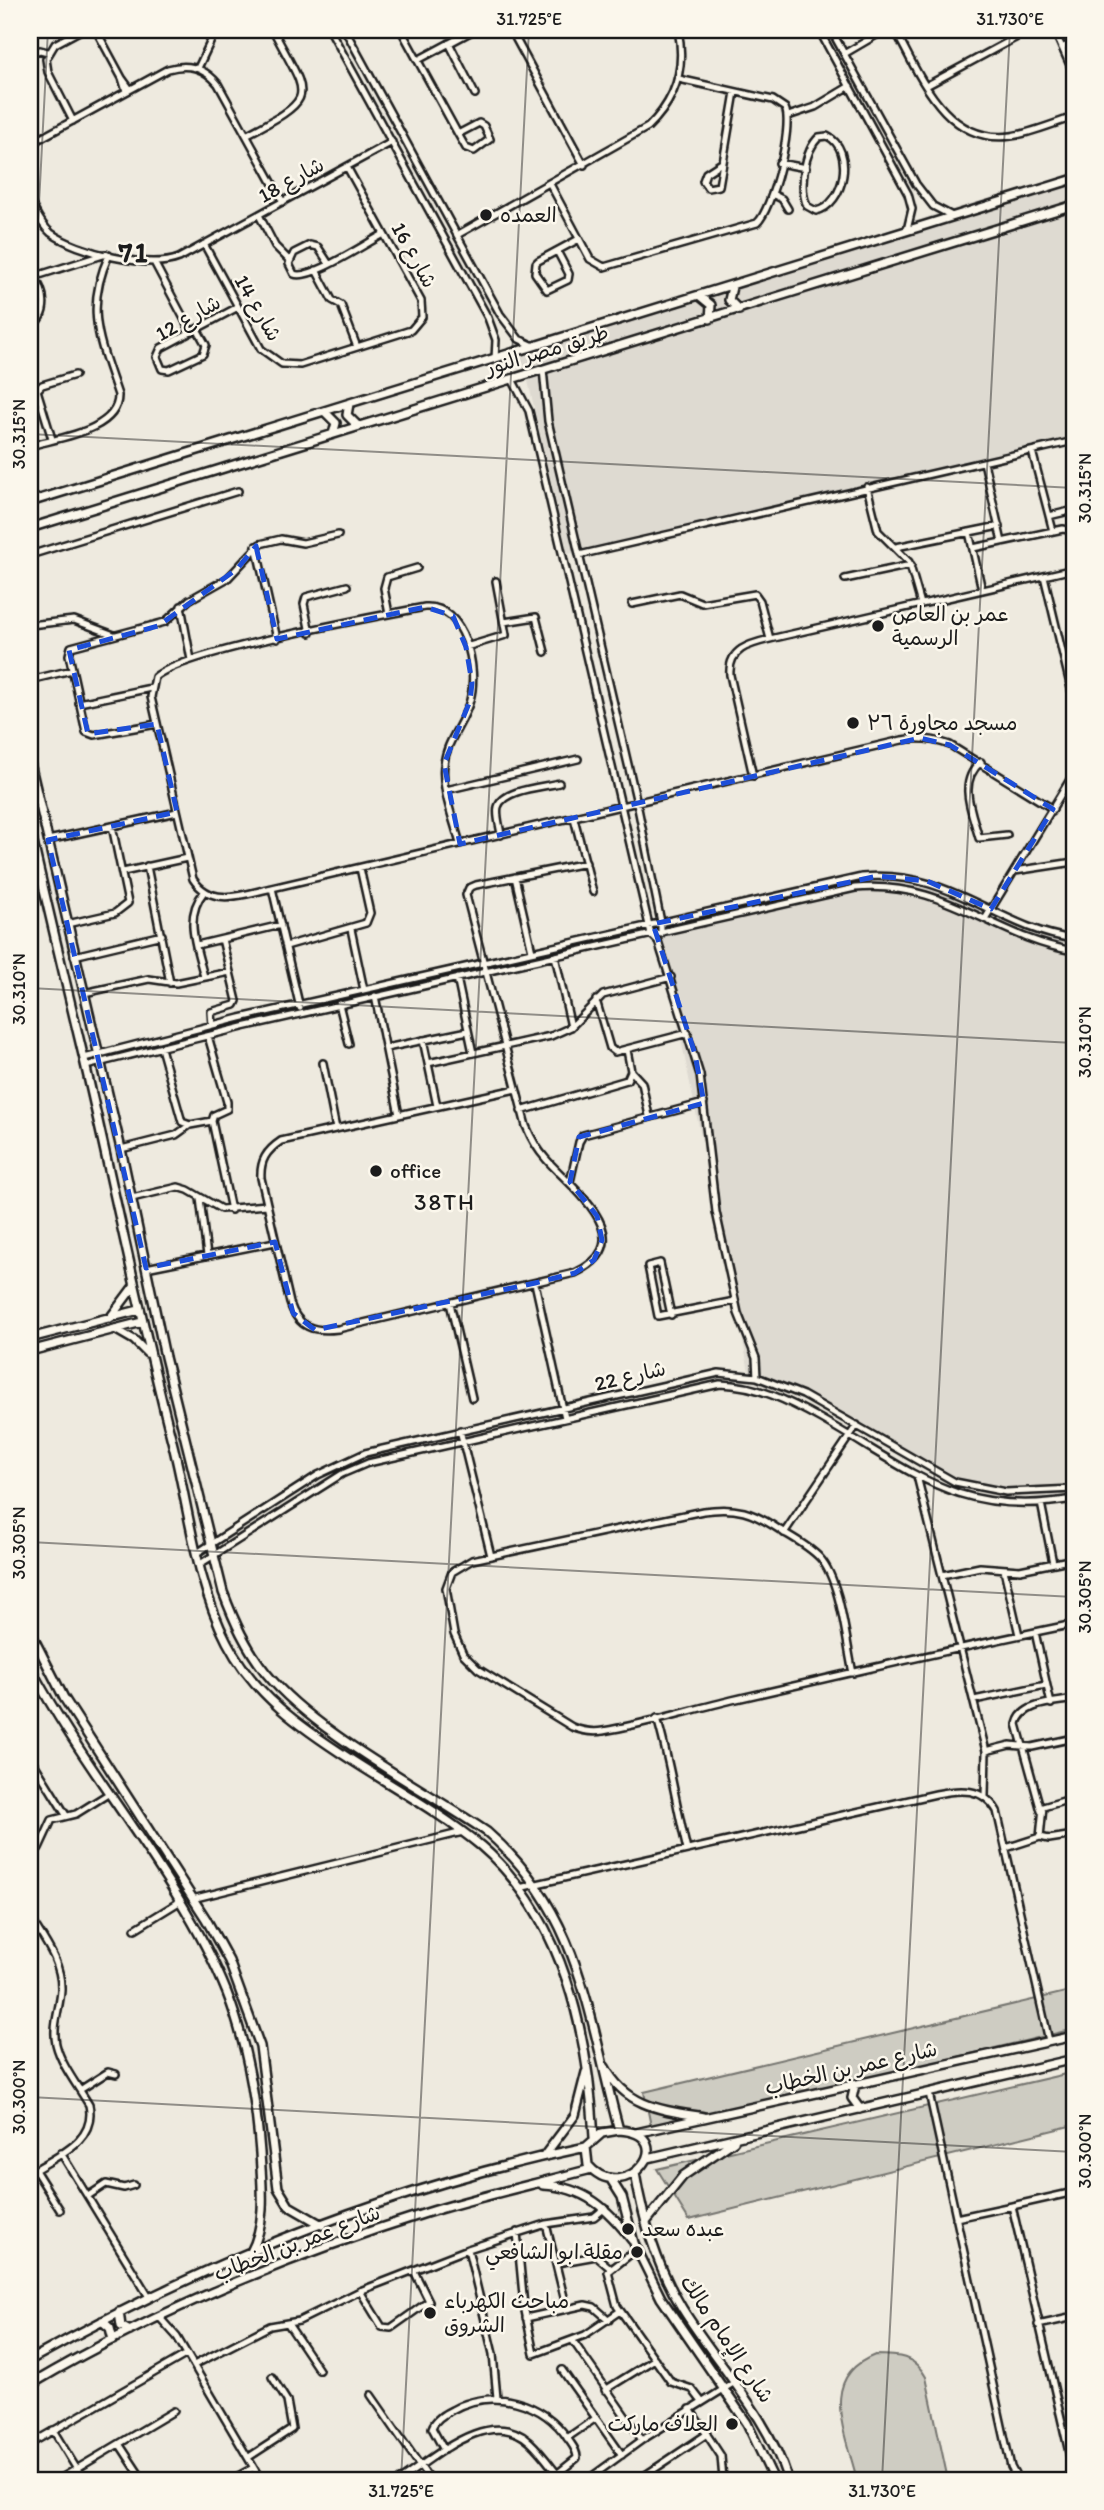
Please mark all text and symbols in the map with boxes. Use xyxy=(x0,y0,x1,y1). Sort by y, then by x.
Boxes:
text: 31.725°E xyxy=(496,8,562,30)
text: 31.730°E xyxy=(976,8,1044,30)
street label: شارع 18 xyxy=(253,151,330,210)
place label: العمده xyxy=(500,202,557,227)
marker: العمده xyxy=(478,207,494,223)
street label: شارع 16 xyxy=(384,218,443,293)
district label: 71 xyxy=(118,235,149,269)
street label: شارع 14 xyxy=(227,270,287,347)
street label: شارع 12 xyxy=(151,289,226,349)
street label: طريق مصر النور xyxy=(480,319,612,383)
text: 30.315°N xyxy=(8,399,30,469)
text: 30.315°N xyxy=(1074,453,1096,523)
place label: عمر بن العاص الرسمية xyxy=(892,601,1009,650)
marker: عمر بن العاص الرسمية xyxy=(870,618,886,634)
place label: مسجد مجاورة ٣٦ xyxy=(867,710,1017,735)
marker: مسجد مجاورة ٣٦ xyxy=(845,715,861,731)
text: 30.310°N xyxy=(8,953,30,1025)
text: 30.310°N xyxy=(1074,1006,1096,1078)
place label: office xyxy=(390,1158,441,1183)
marker: office xyxy=(368,1163,384,1179)
district label: 38TH xyxy=(414,1188,476,1216)
street label: شارع 22 xyxy=(592,1355,669,1399)
text: 30.305°N xyxy=(8,1506,30,1580)
text: 30.305°N xyxy=(1074,1560,1096,1634)
street label: شارع عمر بن الخطاب xyxy=(762,2036,940,2102)
text: 30.300°N xyxy=(8,2060,30,2134)
text: 30.300°N xyxy=(1074,2114,1096,2188)
street label: شارع عمر بن الخطاب xyxy=(210,2199,385,2289)
place label: عبده سعد xyxy=(642,2216,724,2242)
marker: عبده سعد xyxy=(620,2221,636,2237)
place label: مقلة ابو الشافعي xyxy=(485,2239,623,2271)
marker: مقلة ابو الشافعي xyxy=(629,2244,645,2260)
street label: شارع الإمام مالك xyxy=(672,2270,779,2410)
place label: مباحث الكهرباء الشروق xyxy=(444,2288,569,2337)
marker: مباحث الكهرباء الشروق xyxy=(422,2305,438,2321)
place label: العلاف ماركت xyxy=(607,2411,718,2436)
marker: العلاف ماركت xyxy=(724,2416,740,2432)
text: 31.725°E xyxy=(368,2480,434,2502)
text: 31.730°E xyxy=(848,2480,916,2502)

